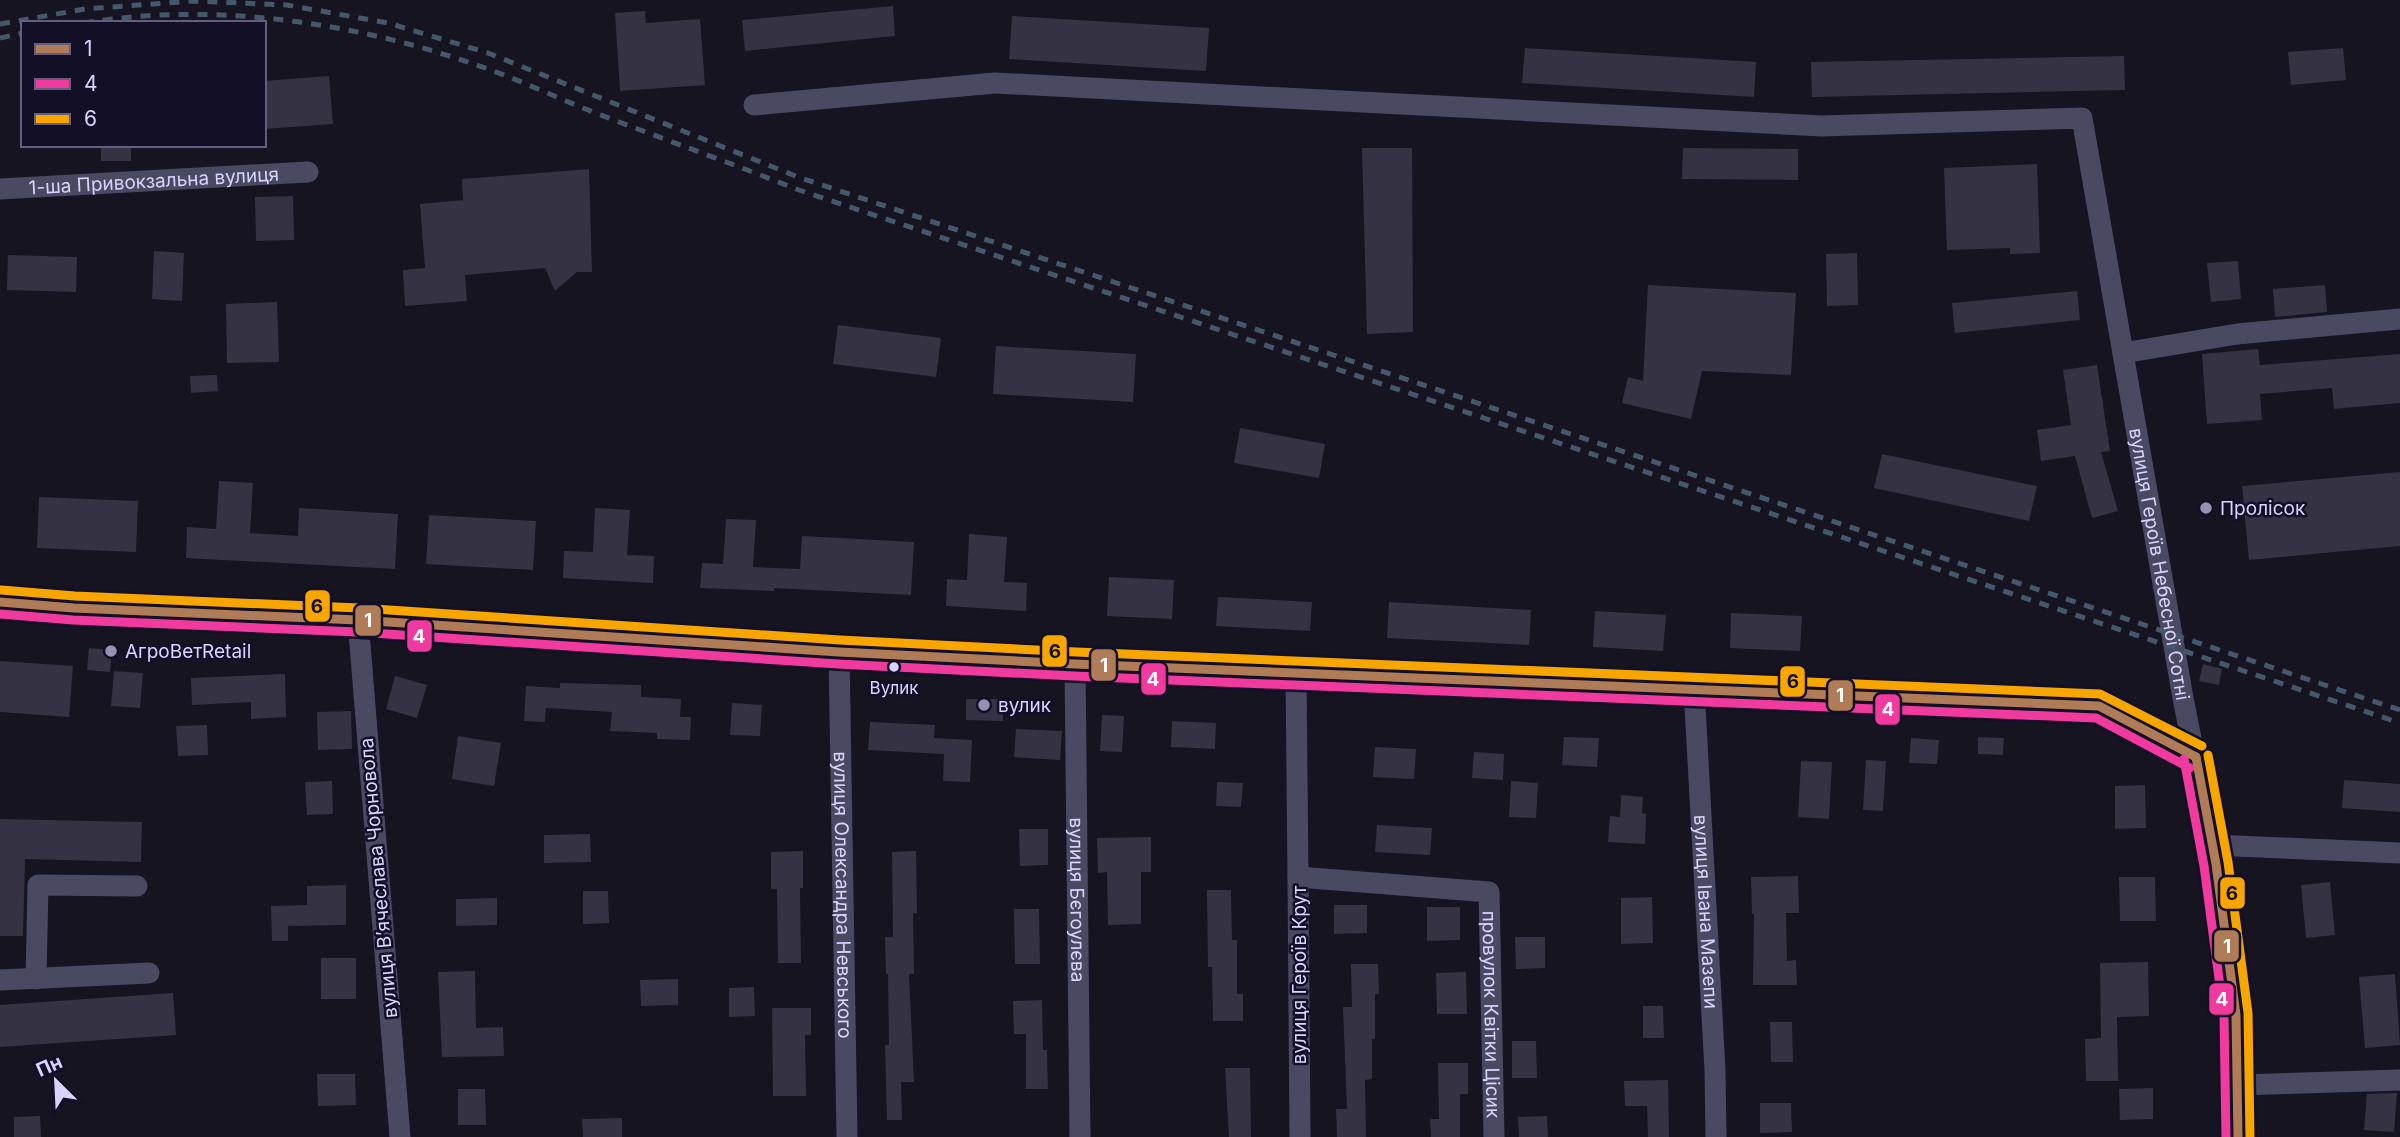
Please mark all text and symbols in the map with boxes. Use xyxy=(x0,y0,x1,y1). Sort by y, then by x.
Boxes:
legend xyxy=(21,21,266,147)
text: 1 xyxy=(84,36,93,61)
text: 4 xyxy=(84,71,98,96)
text: 6 xyxy=(84,106,97,131)
street label: 1-ша Привокзальна вулиця xyxy=(28,163,280,199)
street label: вулиця Героїв Небесної Сотні xyxy=(2124,426,2194,702)
place label: Пролісок xyxy=(2220,497,2306,520)
marker: Пролісок xyxy=(2198,500,2214,516)
line badge: 6 xyxy=(304,589,331,623)
text: 6 xyxy=(311,595,323,618)
line badge: 1 xyxy=(354,604,382,637)
text: 1 xyxy=(364,609,372,632)
line badge: 4 xyxy=(406,619,433,653)
text: 4 xyxy=(413,625,425,648)
line badge: 6 xyxy=(1041,634,1068,668)
place label: АгроВетRetail xyxy=(125,640,251,663)
text: 6 xyxy=(1049,640,1061,663)
marker: АгроВетRetail xyxy=(103,643,119,659)
line badge: 1 xyxy=(1090,648,1117,682)
text: 1 xyxy=(1100,654,1108,677)
marker: Вулик xyxy=(887,660,901,674)
line badge: 4 xyxy=(1140,662,1167,696)
line badge: 6 xyxy=(1779,665,1806,698)
text: 4 xyxy=(1147,668,1159,691)
text: 6 xyxy=(1787,670,1799,693)
place label: Вулик xyxy=(870,678,918,698)
line badge: 1 xyxy=(1827,679,1854,712)
text: 1 xyxy=(1836,684,1844,707)
line badge: 4 xyxy=(1874,693,1901,726)
place label: вулик xyxy=(998,694,1052,717)
marker: вулик xyxy=(976,697,992,713)
text: 4 xyxy=(1882,698,1894,721)
street label: вулиця Вʼячеслава Чорновола xyxy=(355,737,402,1019)
street label: вулиця Олександра Невського xyxy=(829,751,856,1039)
street label: вулиця Івана Мазепи xyxy=(1689,814,1723,1009)
street label: вулиця Бєгоулєва xyxy=(1065,817,1089,983)
line badge: 6 xyxy=(2219,876,2246,910)
text: 6 xyxy=(2226,882,2238,905)
street label: вулиця Героїв Крут xyxy=(1288,886,1311,1064)
street label: провулок Квітки Цісик xyxy=(1477,910,1505,1119)
line badge: 1 xyxy=(2213,929,2240,963)
text: 1 xyxy=(2223,935,2231,958)
line badge: 4 xyxy=(2208,982,2235,1016)
text: 4 xyxy=(2216,988,2228,1011)
north arrow xyxy=(21,1046,91,1116)
text: Пн xyxy=(33,1050,66,1082)

